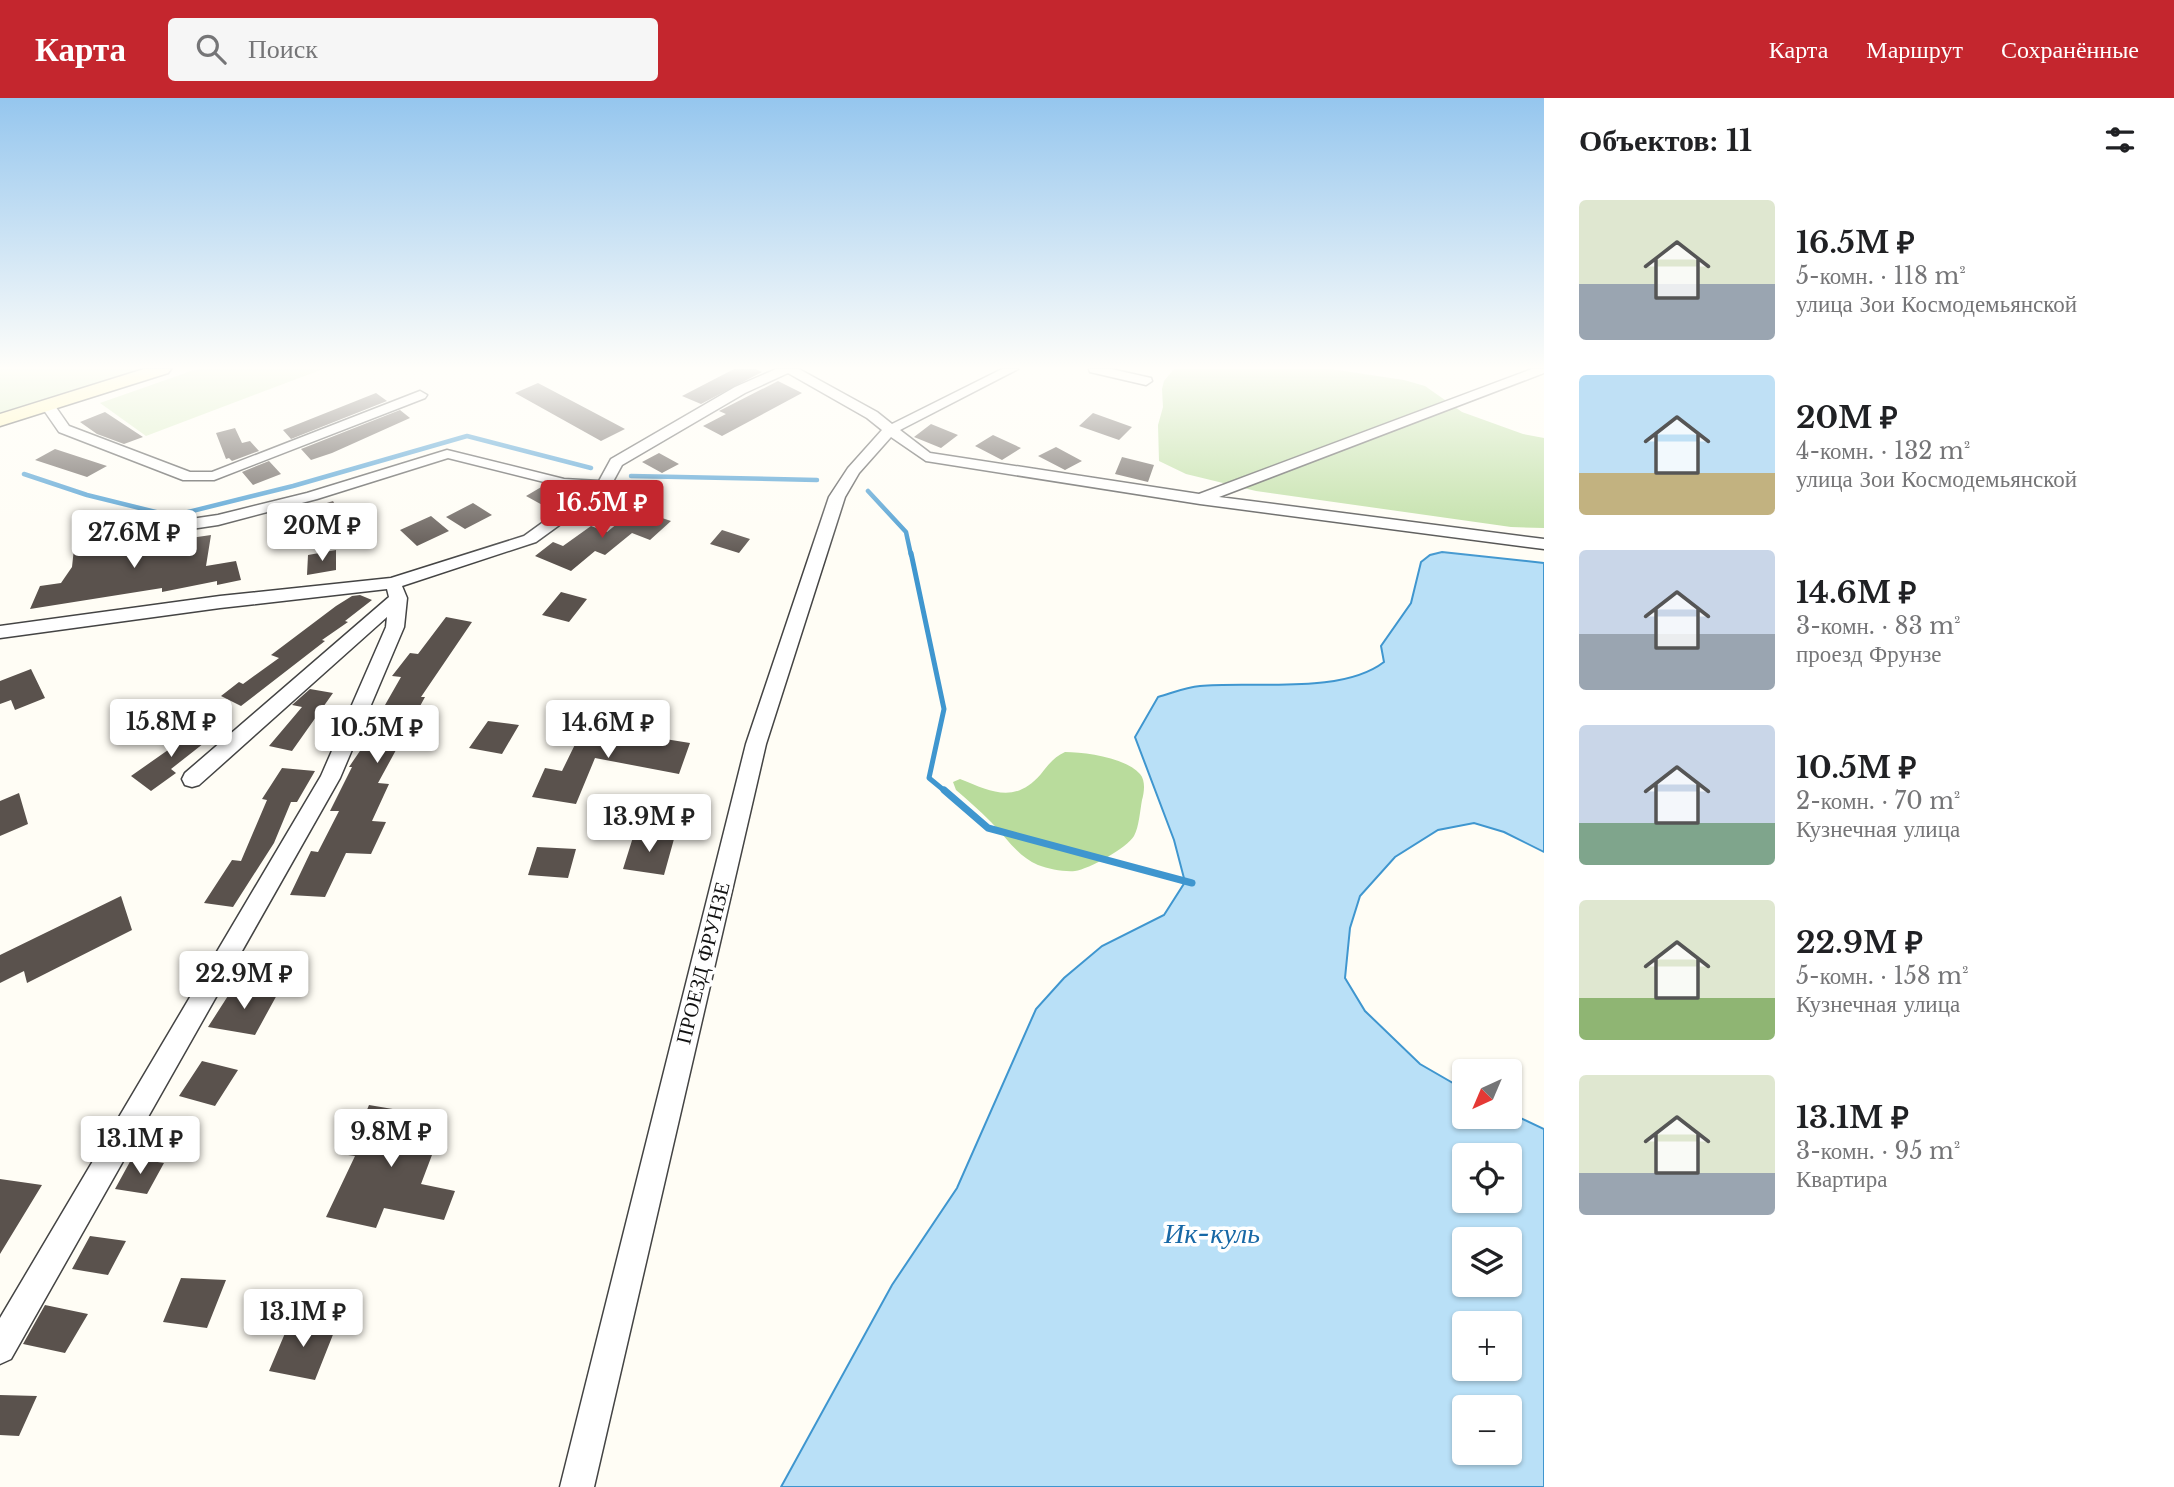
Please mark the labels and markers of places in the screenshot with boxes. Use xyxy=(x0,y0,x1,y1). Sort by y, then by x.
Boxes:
pin: 16.5M ₽ xyxy=(537,480,667,540)
pin: 20M ₽ xyxy=(273,504,371,563)
pin: 27.6M ₽ xyxy=(69,510,199,570)
pin: 15.8M ₽ xyxy=(106,700,236,759)
pin: 14.6M ₽ xyxy=(543,700,673,760)
pin: 10.5M ₽ xyxy=(312,706,442,765)
pin: 13.9M ₽ xyxy=(584,794,714,854)
pin: 22.9M ₽ xyxy=(179,951,309,1011)
pin: 9.8M ₽ xyxy=(334,1110,448,1169)
pin: 13.1M ₽ xyxy=(75,1116,205,1176)
pin: 13.1M ₽ xyxy=(238,1290,368,1349)

